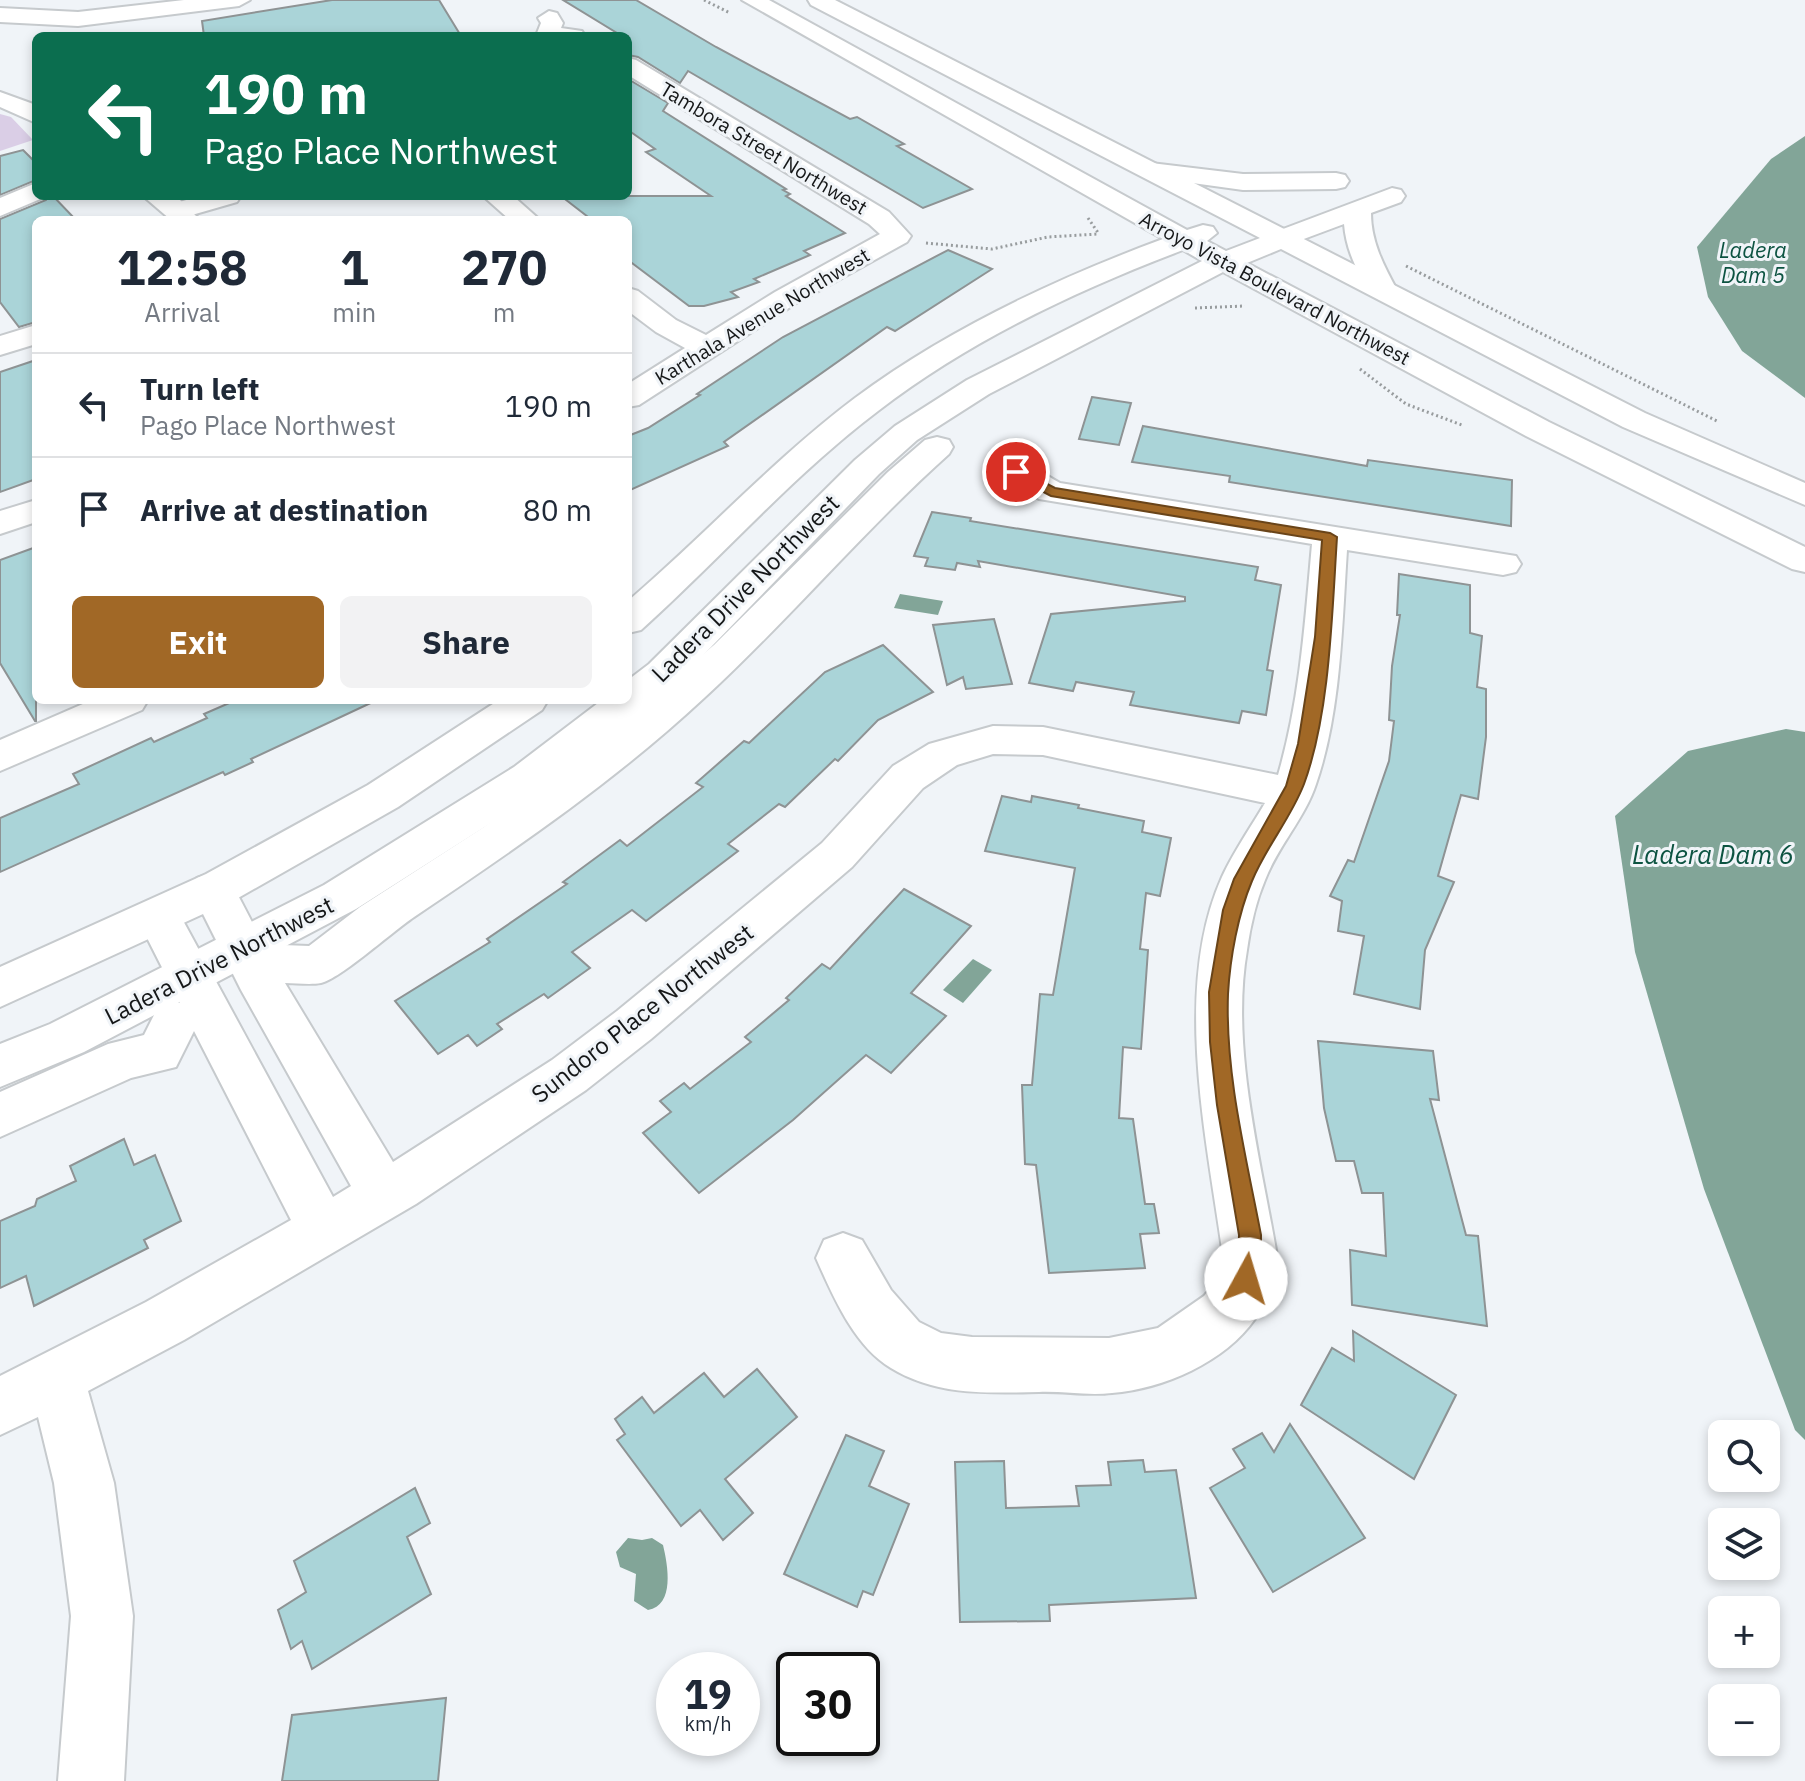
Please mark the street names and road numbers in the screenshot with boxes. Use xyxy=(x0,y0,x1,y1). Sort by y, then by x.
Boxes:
street label: Tambora Street Northwest xyxy=(655,75,873,221)
street label: Arroyo Vista Boulevard Northwest xyxy=(1135,205,1415,371)
street label: Karthala Avenue Northwest xyxy=(650,241,874,391)
street label: Ladera Drive Northwest xyxy=(644,487,846,689)
street label: Ladera Drive Northwest xyxy=(99,888,339,1032)
street label: Sundoro Place Northwest xyxy=(524,916,760,1110)

